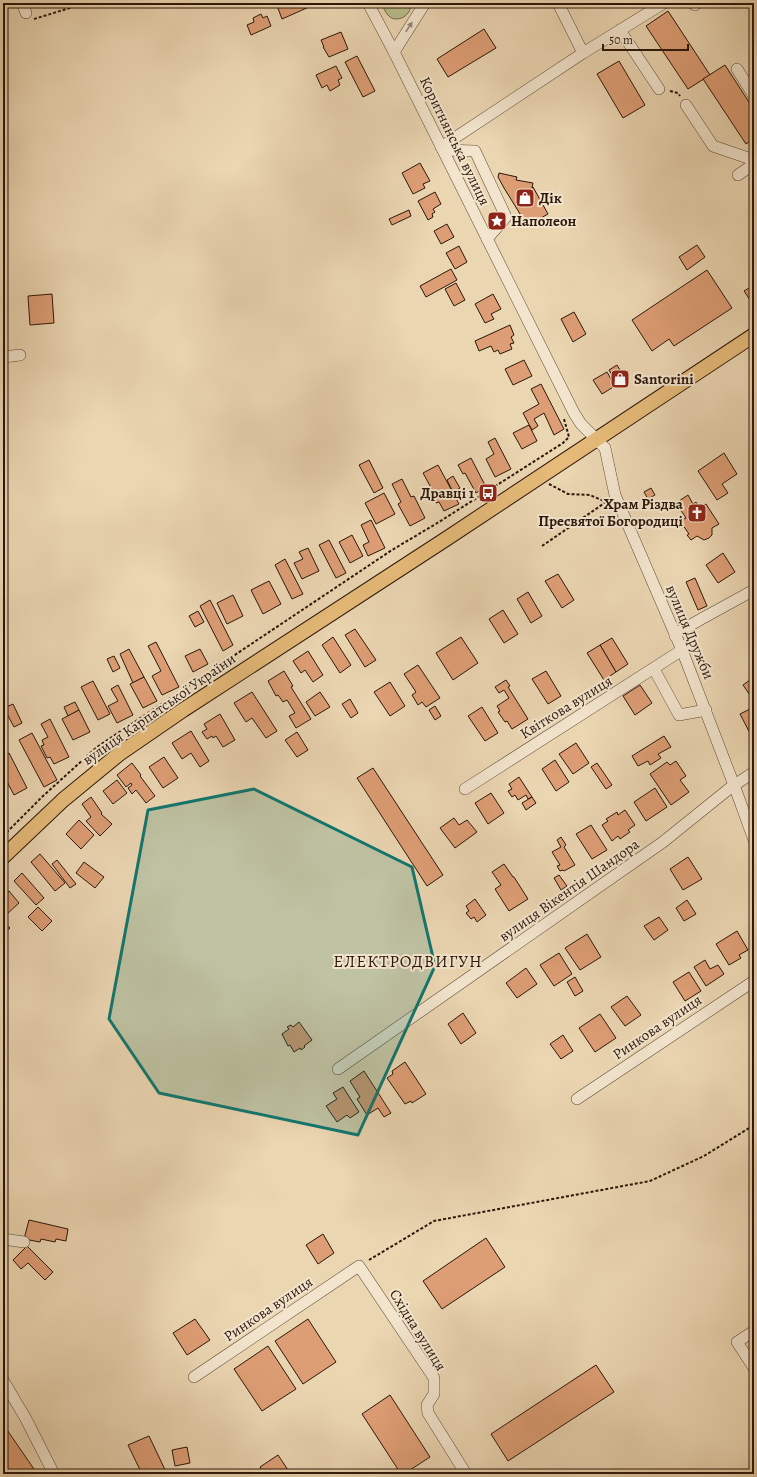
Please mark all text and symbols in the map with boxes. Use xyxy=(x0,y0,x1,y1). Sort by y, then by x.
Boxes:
one-way arrow xyxy=(405,22,413,32)
scale bar xyxy=(603,26,688,52)
text: 50 m xyxy=(609,32,633,48)
street label: Коритнянська вулиця xyxy=(415,73,495,209)
shop icon: Дік xyxy=(514,187,536,209)
place label: Дік xyxy=(539,188,562,208)
place icon: Наполеон xyxy=(486,210,508,232)
place label: Наполеон xyxy=(511,211,577,231)
shop icon: Santorini xyxy=(609,368,631,390)
place label: Santorini xyxy=(634,369,694,389)
bus stop icon: Дравці 1 xyxy=(477,482,499,504)
place label: Дравці 1 xyxy=(420,483,475,503)
place label: Храм Різдва Пресвятої Богородиці xyxy=(538,494,684,531)
church icon: Храм Різдва Пресвятої Богородиці xyxy=(686,502,708,524)
street label: вулиця Дружби xyxy=(661,582,719,682)
street label: вулиця Карпатської України xyxy=(78,648,240,770)
street label: Квіткова вулиця xyxy=(516,671,616,743)
street label: вулиця Вікентія Шандора xyxy=(495,834,643,946)
district label: ЕЛЕКТРОДВИГУН xyxy=(333,950,483,973)
street label: Ринкова вулиця xyxy=(609,990,705,1064)
street label: Ринкова вулиця xyxy=(220,1272,316,1346)
street label: Східна вулиця xyxy=(385,1285,451,1375)

